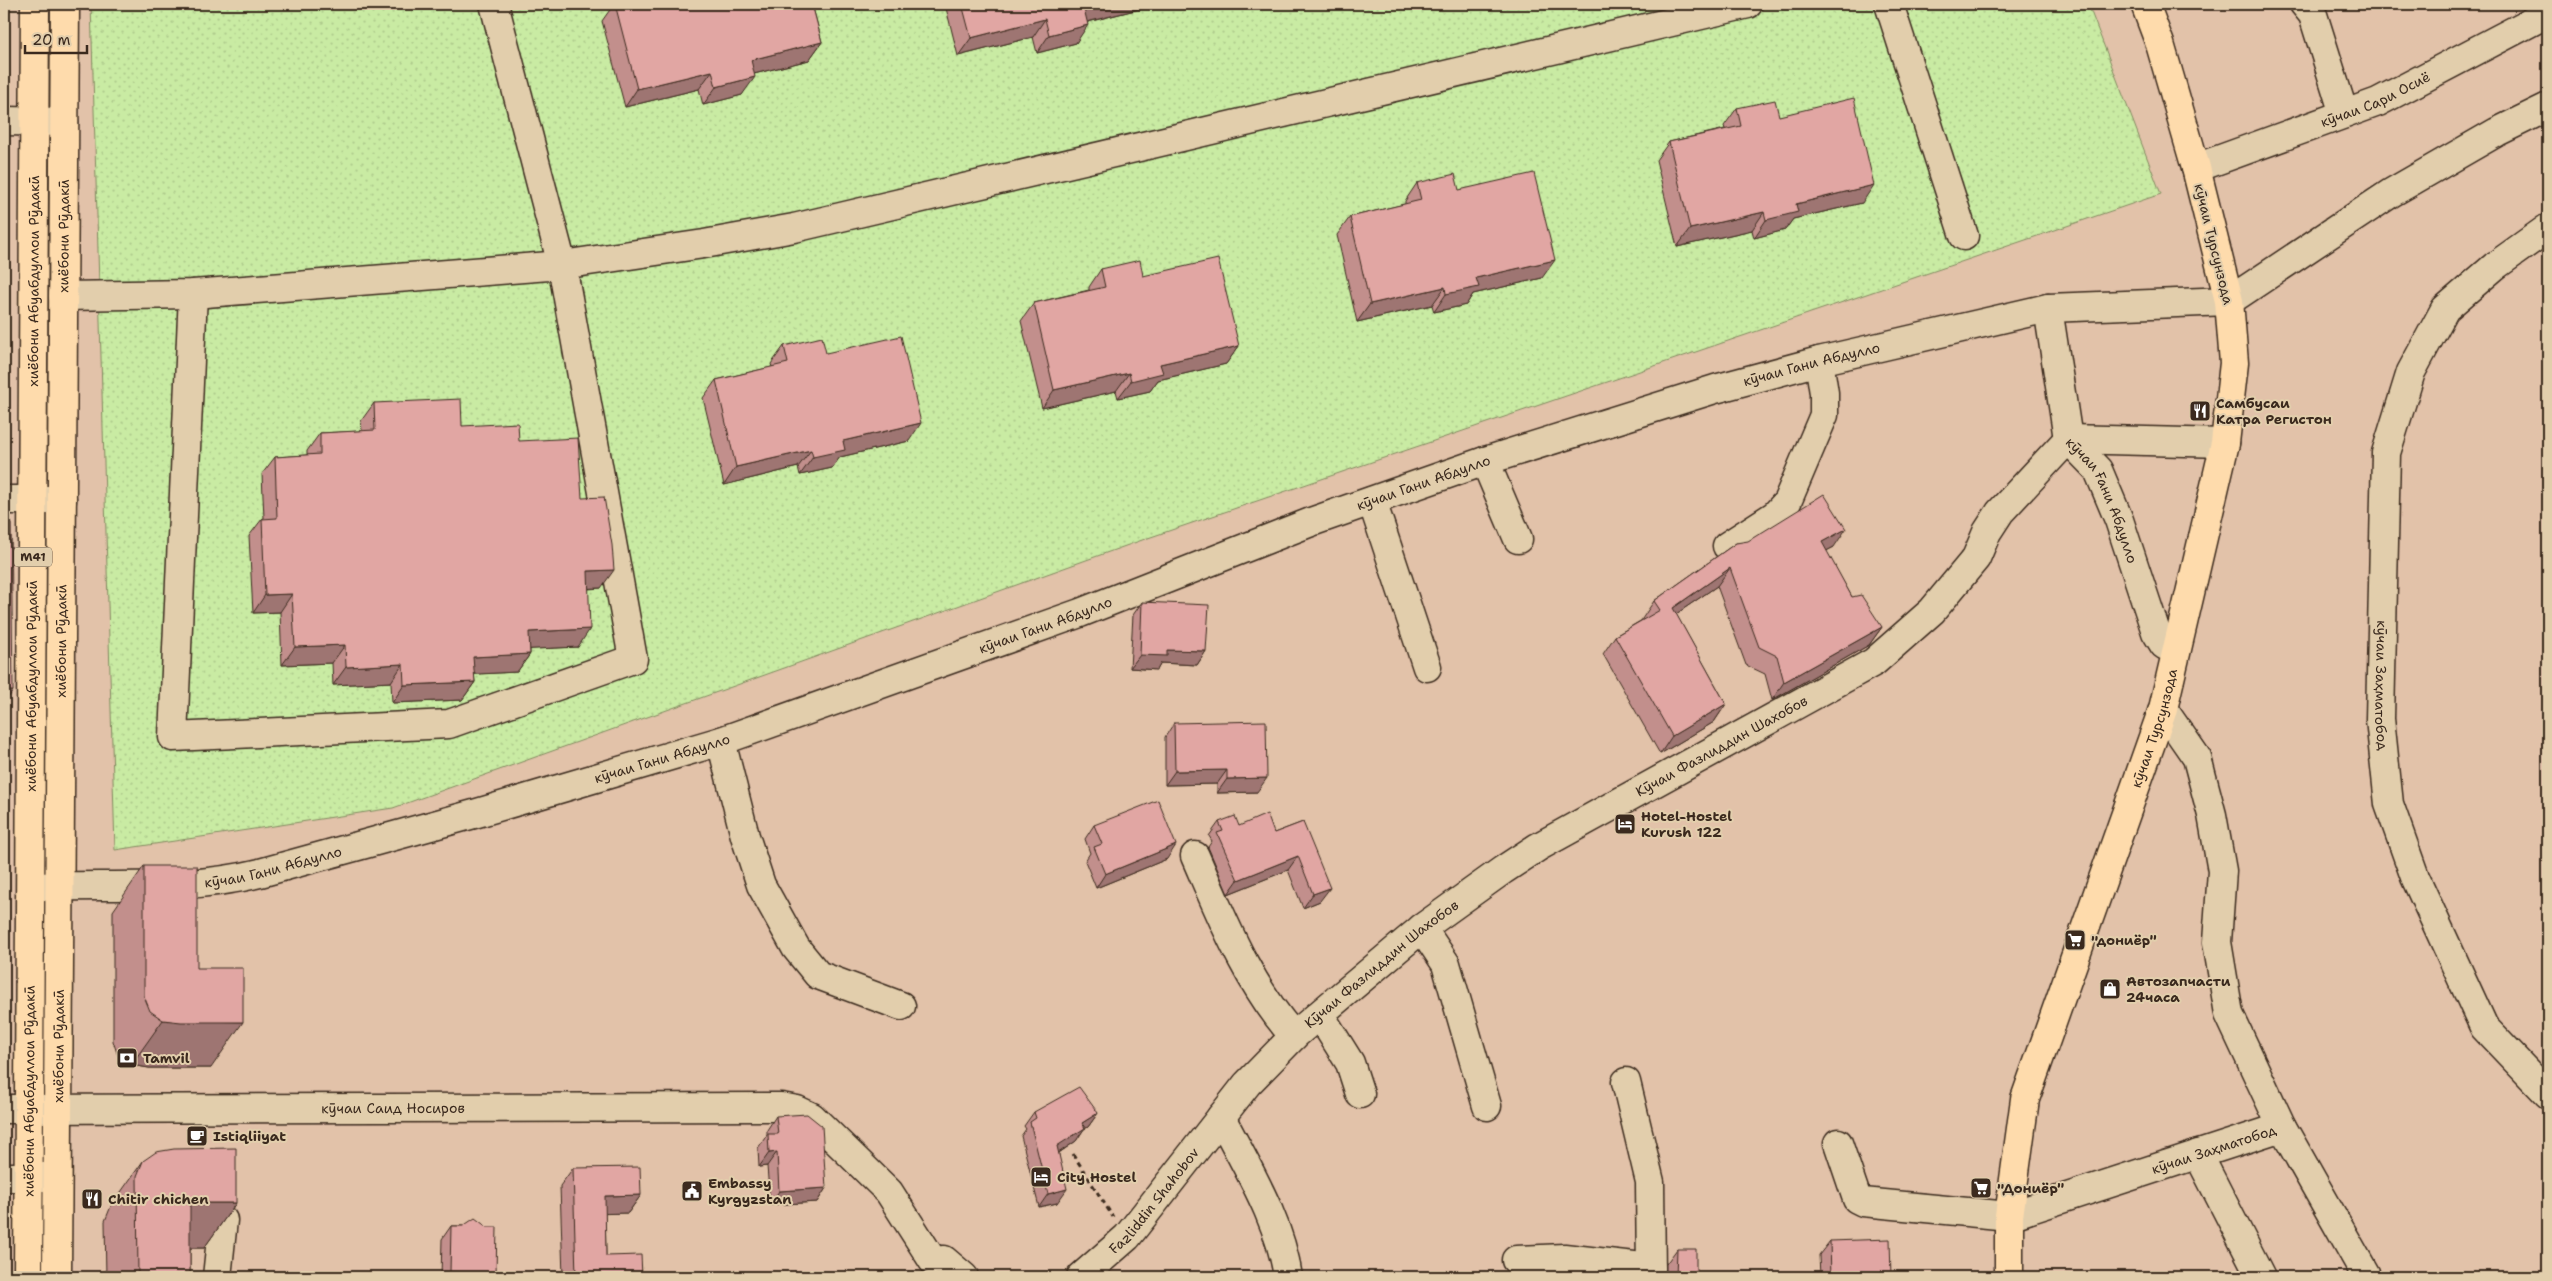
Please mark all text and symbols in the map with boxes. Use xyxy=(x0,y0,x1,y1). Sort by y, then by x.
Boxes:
scale bar xyxy=(25,22,88,54)
text: 20 m xyxy=(32,30,71,50)
street label: кӯчаи Сари Осиё xyxy=(2318,67,2433,131)
street label: хиёбони Абуабдуллои Рӯдакӣ xyxy=(24,175,43,387)
street label: хиёбони Рӯдакӣ xyxy=(54,179,73,293)
street label: кӯчаи Турсунзода xyxy=(2190,182,2238,307)
street label: кӯчаи Гани Абдулло xyxy=(1741,338,1882,390)
place label: Самбусаи Катра Регистон xyxy=(2216,394,2332,428)
restaurant icon: Самбусаи Катра Регистон xyxy=(2188,399,2212,423)
street label: кӯчаи Ғани Абдулло xyxy=(2062,433,2142,566)
street label: кӯчаи Гани Абдулло xyxy=(1354,451,1492,514)
road number: M41 xyxy=(14,548,52,566)
street label: хиёбони Абуабдуллои Рӯдакӣ xyxy=(22,580,41,792)
street label: хиёбони Рӯдакӣ xyxy=(52,584,70,698)
street label: кӯчаи Гани Абдулло xyxy=(976,592,1115,657)
street label: кӯчаи Заҳматобод xyxy=(2371,620,2392,751)
street label: кӯчаи Турсунзода xyxy=(2127,666,2181,790)
street label: Кӯчаи Фазлиддин Шахобов xyxy=(1632,691,1811,801)
street label: кӯчаи Гани Абдулло xyxy=(592,730,732,787)
place label: Hotel-Hostel Kurush 122 xyxy=(1641,807,1732,841)
hotel icon: Hotel-Hostel Kurush 122 xyxy=(1613,812,1637,836)
street label: кӯчаи Гани Абдулло xyxy=(204,842,344,891)
street label: Кӯчаи Фазлиддин Шахобов xyxy=(1301,896,1462,1032)
supermarket icon: "дониёр" xyxy=(2063,928,2087,952)
place label: "дониёр" xyxy=(2091,931,2157,949)
place label: Автозапчасти 24часа xyxy=(2126,972,2231,1006)
shop icon: Автозапчасти 24часа xyxy=(2098,977,2122,1001)
street label: хиёбони Абуабдуллои Рӯдакӣ xyxy=(19,985,39,1197)
street label: хиёбони Рӯдакӣ xyxy=(49,989,68,1103)
bank icon: Tamvil xyxy=(115,1046,139,1070)
place label: Tamvil xyxy=(143,1049,190,1067)
street label: кӯчаи Саид Носиров xyxy=(321,1099,465,1117)
street label: кӯчаи Заҳматобод xyxy=(2149,1120,2279,1178)
cafe icon: Istiqliiyat xyxy=(185,1124,209,1148)
place label: Istiqliiyat xyxy=(213,1127,286,1145)
street label: Fazliddin Shahobov xyxy=(1105,1144,1203,1258)
hotel icon: City Hostel xyxy=(1029,1165,1053,1189)
place label: City Hostel xyxy=(1057,1168,1136,1186)
place label: Embassy Kyrgyzstan xyxy=(708,1174,792,1208)
supermarket icon: "Дониёр" xyxy=(1969,1176,1993,1200)
public building icon: Embassy Kyrgyzstan xyxy=(680,1179,704,1203)
place label: "Дониёр" xyxy=(1997,1179,2064,1197)
restaurant icon: Chitir chichen xyxy=(80,1187,104,1211)
place label: Chitir chichen xyxy=(108,1190,209,1208)

